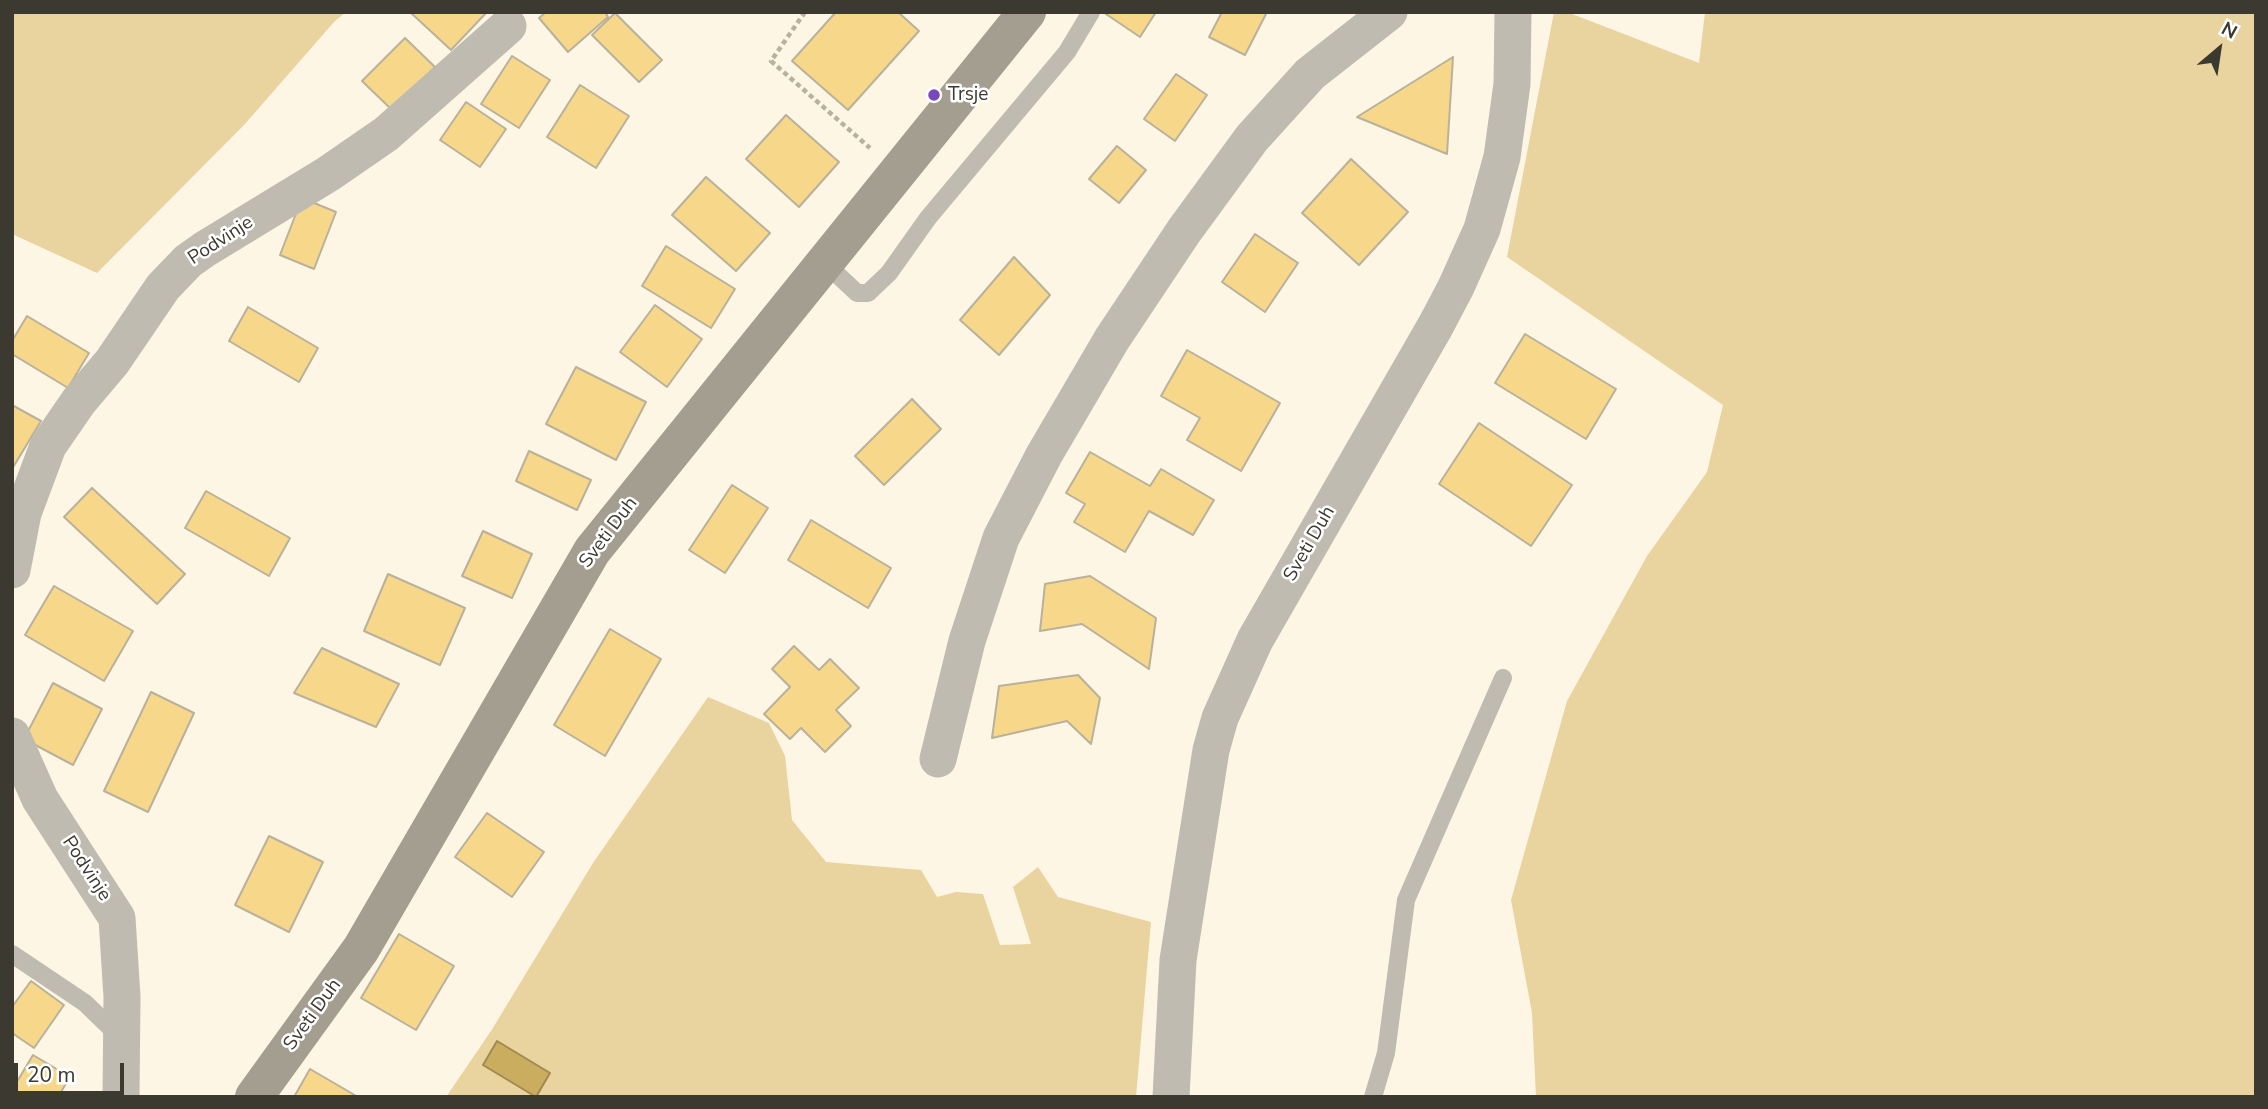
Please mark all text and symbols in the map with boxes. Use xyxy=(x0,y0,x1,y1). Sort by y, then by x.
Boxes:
north arrow xyxy=(2184,14,2254,84)
text: N xyxy=(2217,16,2242,45)
place label: Trsje xyxy=(948,84,988,106)
marker: Trsje xyxy=(926,87,942,103)
street label: Podvinje xyxy=(184,212,258,270)
street label: Sveti Duh xyxy=(575,493,643,573)
street label: Sveti Duh xyxy=(1279,502,1341,586)
street label: Podvinje xyxy=(57,832,115,906)
street label: Sveti Duh xyxy=(279,975,347,1055)
scale bar xyxy=(18,1050,128,1094)
text: 20 m xyxy=(27,1061,76,1089)

